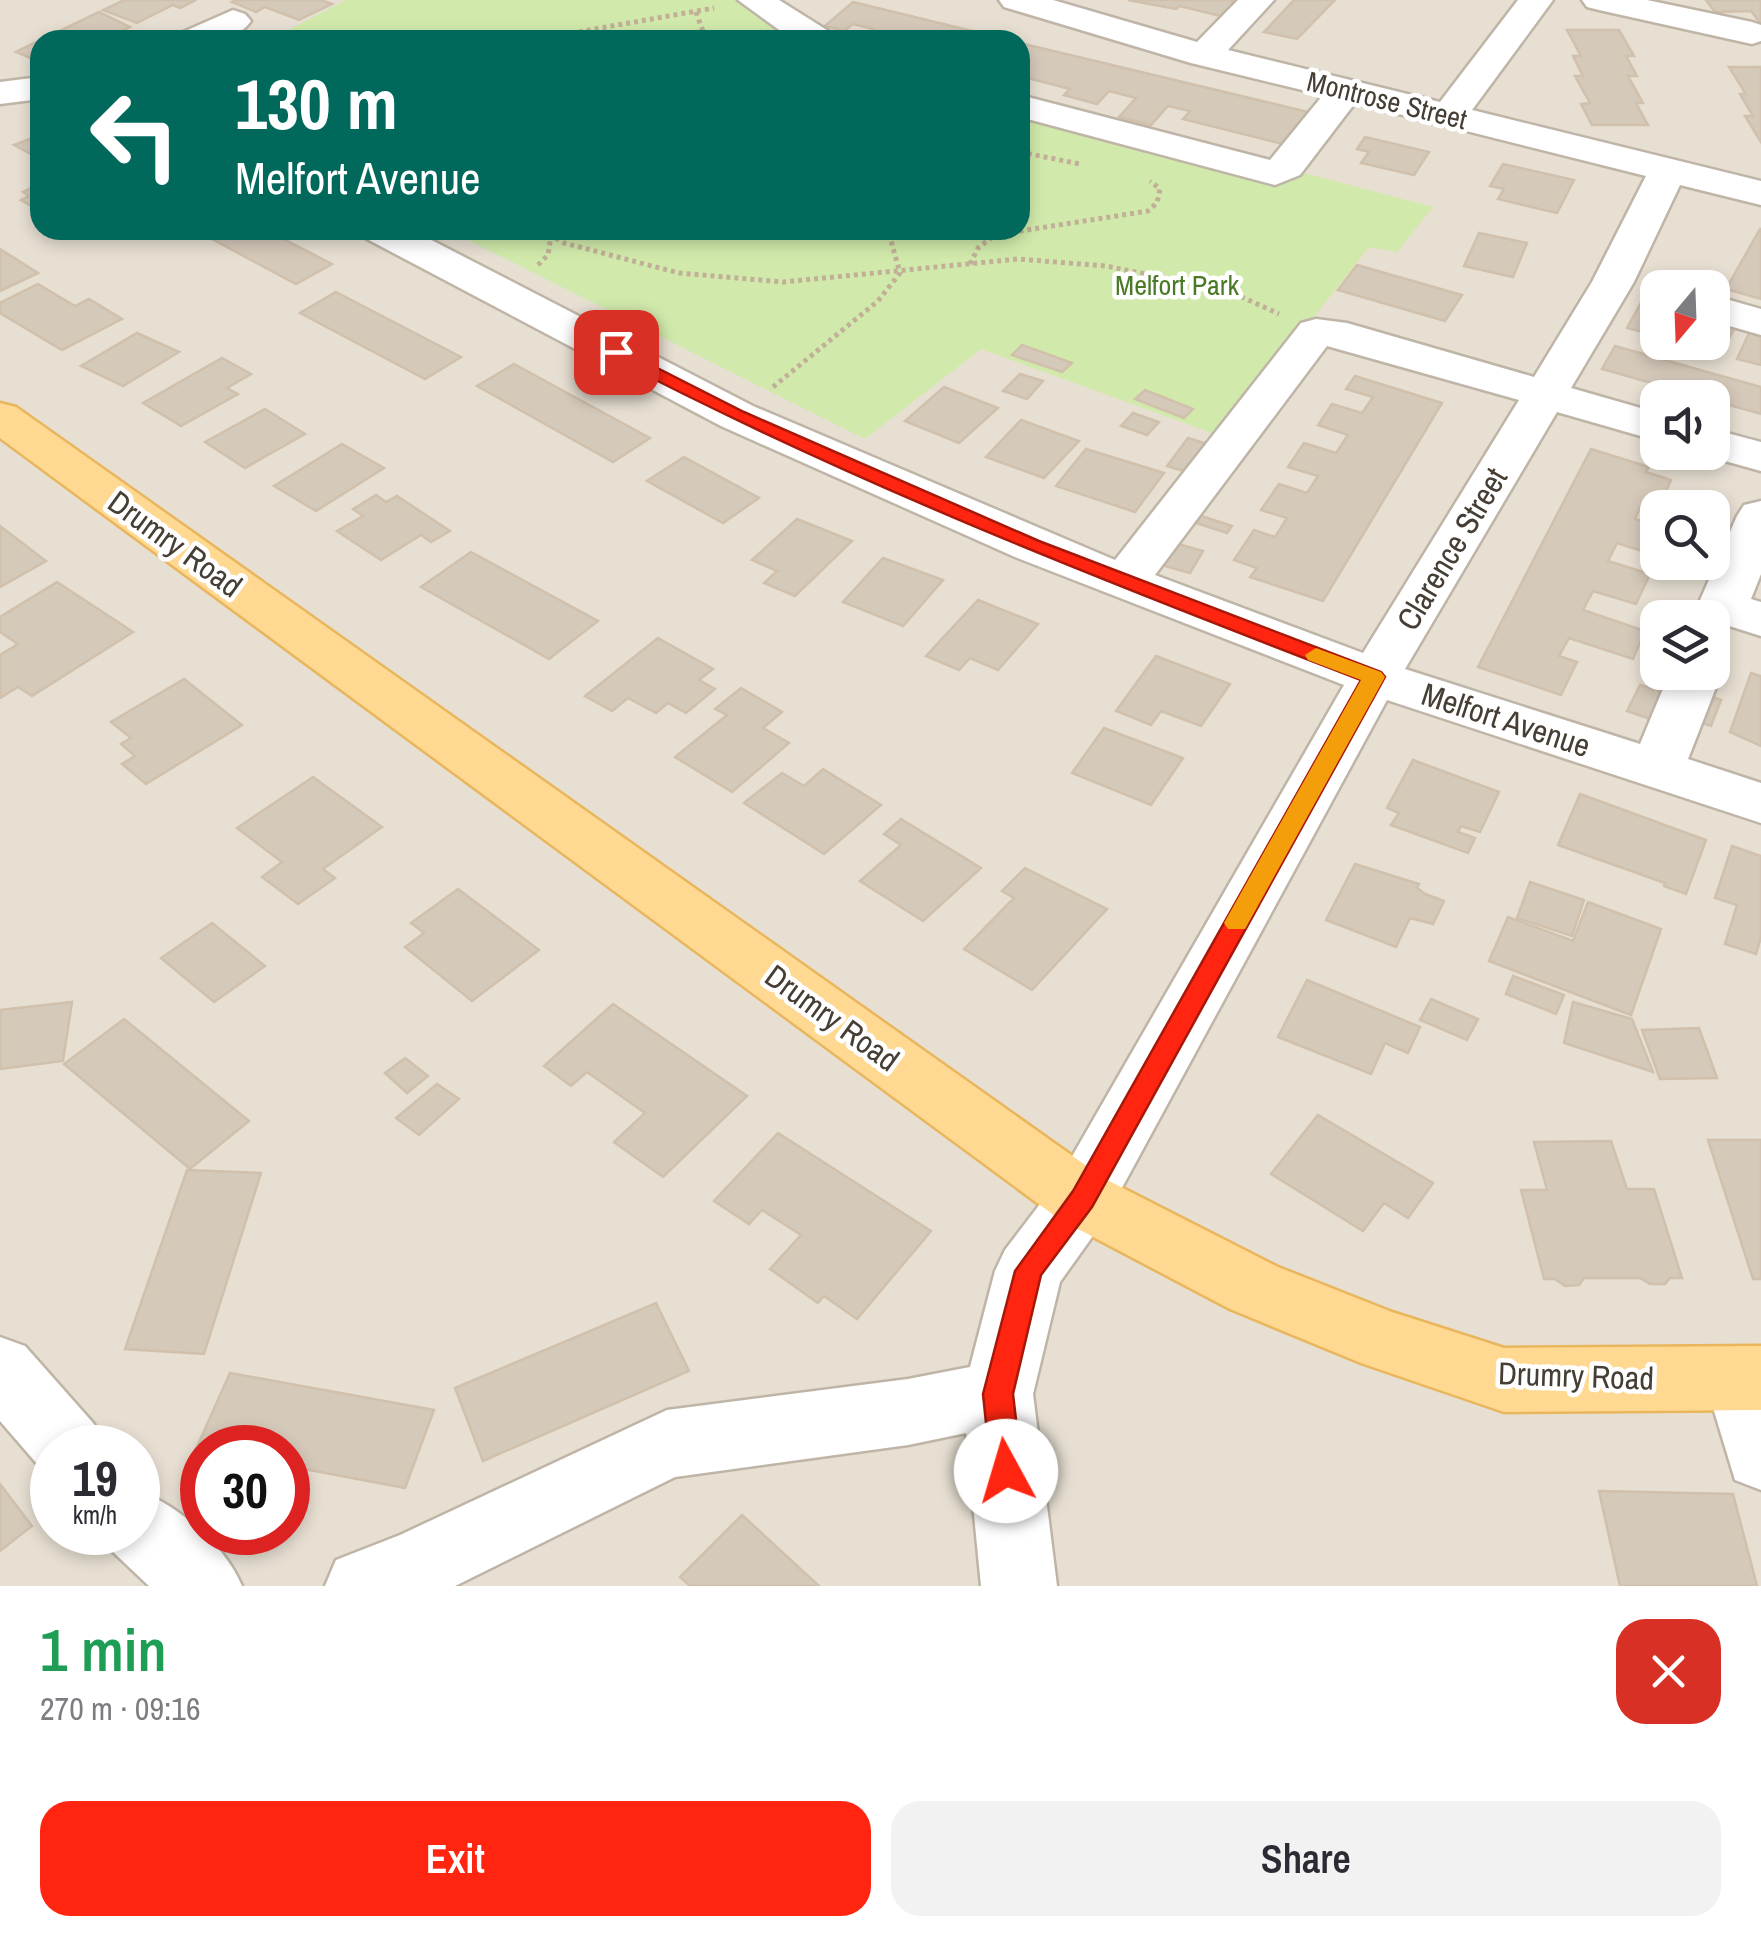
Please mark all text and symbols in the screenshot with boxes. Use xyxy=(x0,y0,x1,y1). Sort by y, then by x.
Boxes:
text: 130 m xyxy=(235,57,398,151)
street label: Montrose Street xyxy=(1303,62,1471,138)
icon: left xyxy=(70,70,200,200)
text: Melfort Avenue xyxy=(235,147,481,208)
park label: Melfort Park xyxy=(1115,266,1239,304)
north arrow xyxy=(1640,270,1730,360)
map controls xyxy=(1640,270,1730,690)
pin xyxy=(574,310,659,395)
icon: arrive xyxy=(589,325,644,380)
button: sound xyxy=(1640,380,1730,470)
street label: Clarence Street xyxy=(1386,460,1517,638)
street label: Drumry Road xyxy=(100,480,251,607)
button: search xyxy=(1640,490,1730,580)
button: layers xyxy=(1640,600,1730,690)
street label: Melfort Avenue xyxy=(1416,672,1596,767)
street label: Drumry Road xyxy=(757,954,908,1081)
street label: Drumry Road xyxy=(1497,1351,1655,1400)
position arrow xyxy=(954,1419,1058,1523)
speed limit sign: 30 xyxy=(180,1425,310,1555)
text: 19 xyxy=(72,1444,118,1512)
text: km/h xyxy=(73,1498,117,1532)
text: 1 min xyxy=(40,1609,167,1690)
button: close xyxy=(1616,1619,1721,1724)
text: 270 m · 09:16 xyxy=(40,1687,200,1730)
button: Exit xyxy=(40,1801,871,1916)
button: Share xyxy=(891,1801,1721,1916)

